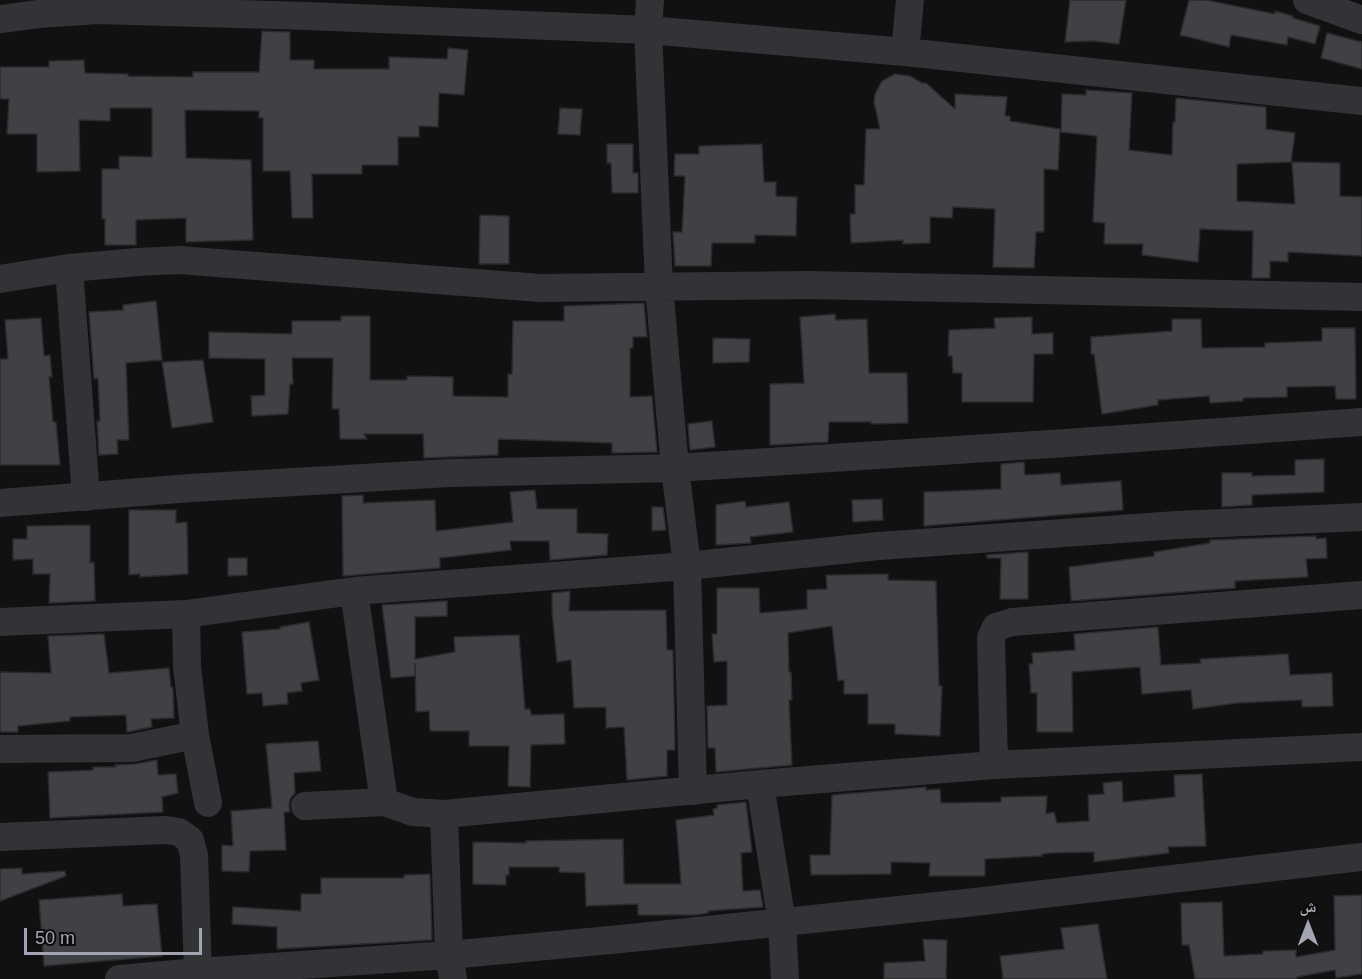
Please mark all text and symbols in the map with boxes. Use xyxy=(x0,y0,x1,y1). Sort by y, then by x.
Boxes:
north arrow xyxy=(1278,895,1338,955)
text: ش xyxy=(1300,898,1316,915)
scale bar xyxy=(27,916,206,954)
text: 50 m xyxy=(35,928,75,948)

